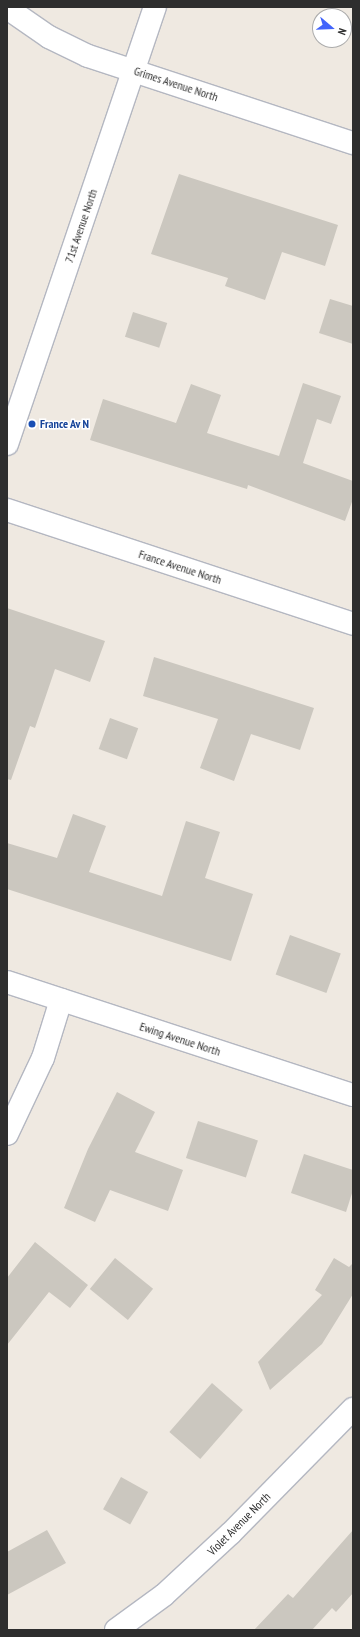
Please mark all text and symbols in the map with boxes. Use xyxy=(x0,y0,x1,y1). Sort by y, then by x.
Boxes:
north arrow xyxy=(312,8,352,48)
text: N xyxy=(335,26,350,37)
street label: Grimes Avenue North xyxy=(132,64,220,104)
street label: 71st Avenue North xyxy=(62,187,100,265)
place label: France Av N xyxy=(40,417,90,431)
marker: France Av N xyxy=(27,419,37,429)
street label: France Avenue North xyxy=(137,547,223,587)
street label: Ewing Avenue North xyxy=(138,1019,222,1059)
street label: Violet Avenue North xyxy=(204,1489,274,1559)

